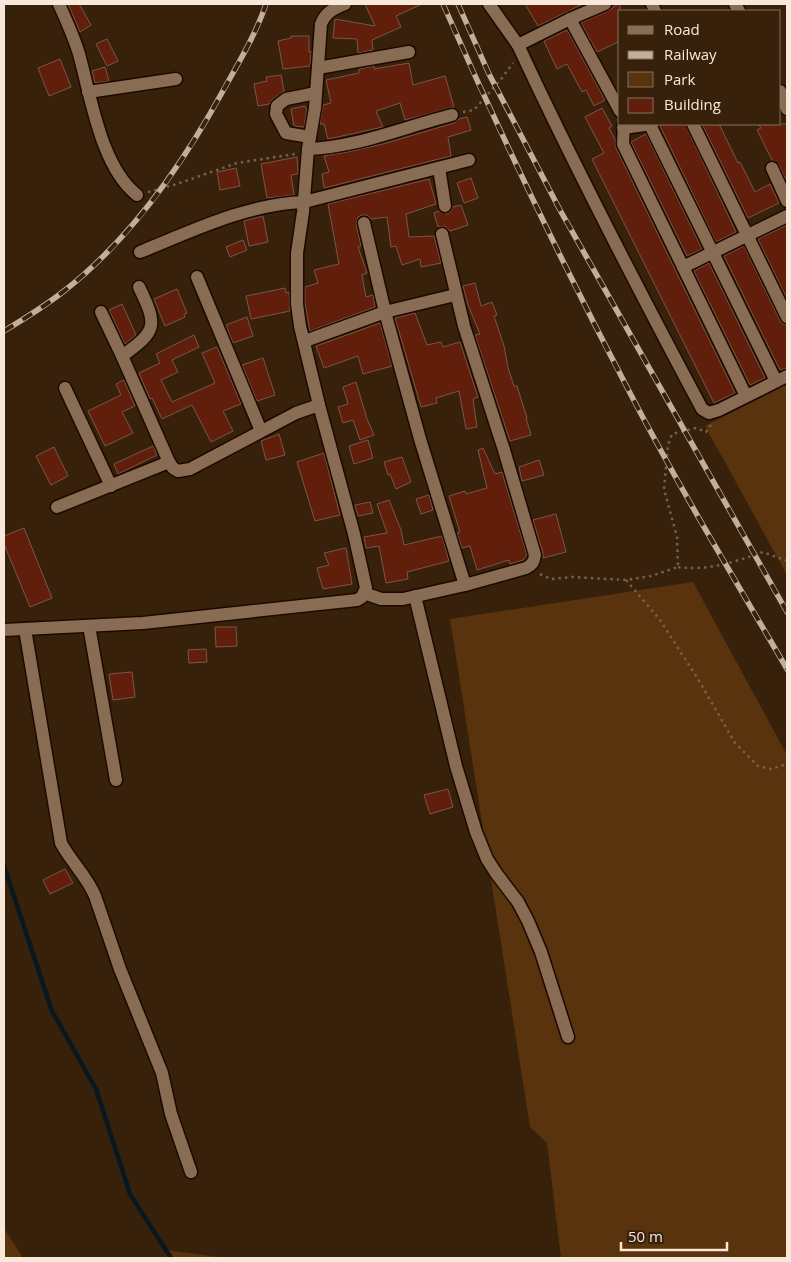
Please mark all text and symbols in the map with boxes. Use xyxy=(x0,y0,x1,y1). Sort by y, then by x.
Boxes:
legend xyxy=(618,10,781,125)
text: Road xyxy=(664,19,700,39)
text: Railway xyxy=(664,44,717,64)
text: Park xyxy=(664,69,695,89)
text: Building xyxy=(664,94,721,114)
scale bar xyxy=(621,1220,727,1252)
text: 50 m xyxy=(628,1226,663,1246)

